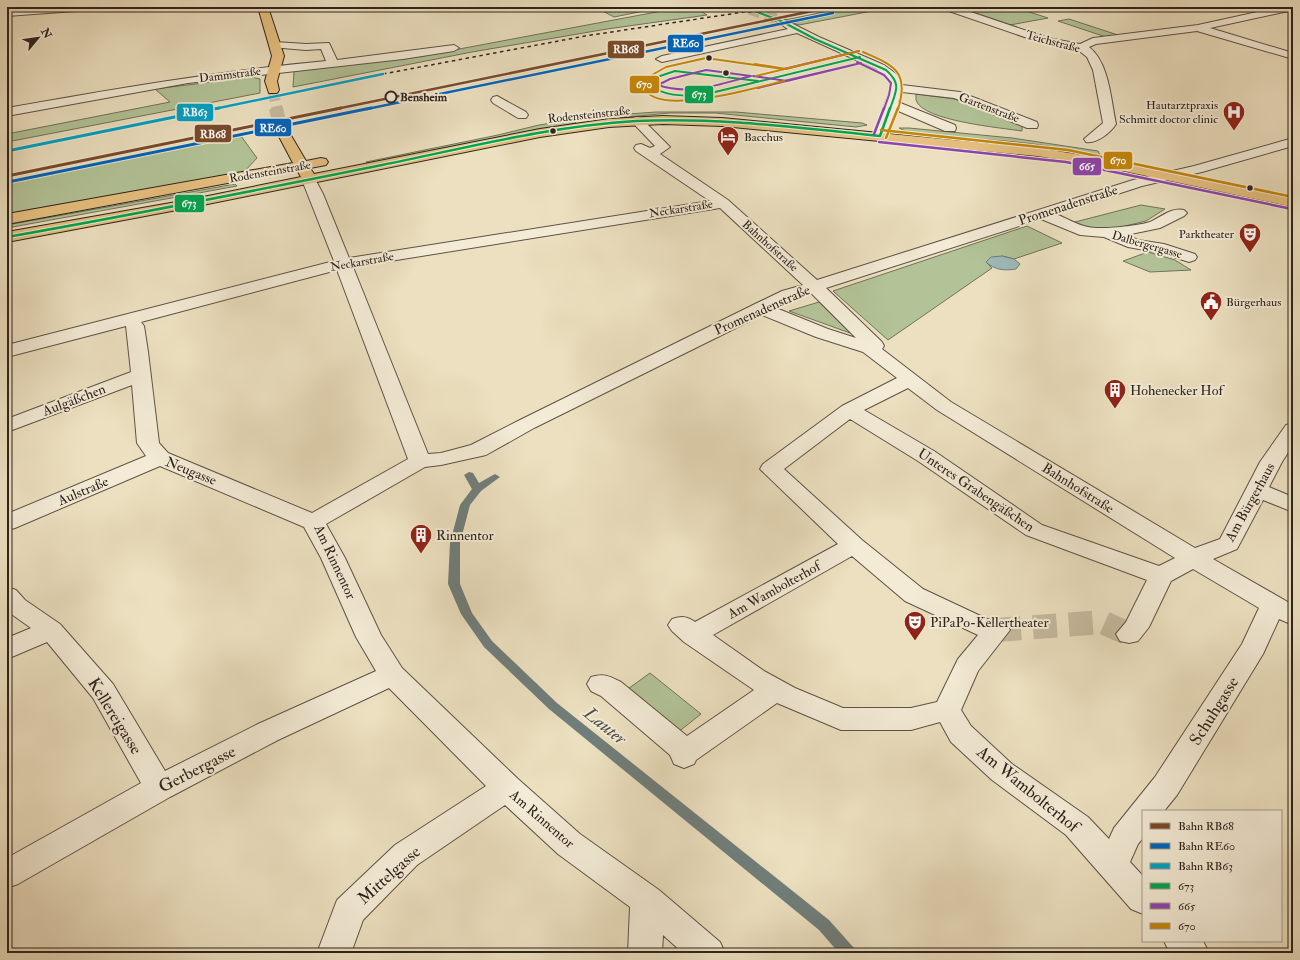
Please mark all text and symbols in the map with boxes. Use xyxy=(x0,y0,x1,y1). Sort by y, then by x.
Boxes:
north arrow xyxy=(18,18,58,58)
text: N xyxy=(38,25,55,42)
street label: Teichstraße xyxy=(1024,28,1082,56)
line badge: RE60 xyxy=(667,34,704,53)
text: RE60 xyxy=(673,37,700,50)
line badge: RB68 xyxy=(607,40,645,59)
text: RB68 xyxy=(613,43,640,56)
unlabelled marker xyxy=(704,53,714,63)
street label: Dammstraße xyxy=(198,64,262,86)
unlabelled marker xyxy=(721,68,731,78)
line badge: 670 xyxy=(629,75,660,94)
text: 670 xyxy=(636,78,652,91)
line badge: 673 xyxy=(684,85,714,104)
text: 673 xyxy=(692,88,706,101)
marker: Bensheim xyxy=(384,90,398,104)
place label: Bensheim xyxy=(400,90,448,105)
street label: Gartenstraße xyxy=(957,90,1021,126)
place label: Hautarztpraxis Schmitt doctor clinic xyxy=(1119,98,1218,127)
hospital icon: Hautarztpraxis Schmitt doctor clinic xyxy=(1221,99,1247,132)
line badge: RB63 xyxy=(176,103,214,122)
street label: Rodensteinstraße xyxy=(547,103,631,127)
text: RB63 xyxy=(183,106,207,119)
line badge: RE60 xyxy=(254,118,292,137)
text: RE60 xyxy=(260,122,287,135)
line badge: RB68 xyxy=(194,124,232,143)
hotel icon: Bacchus xyxy=(715,124,741,157)
unlabelled marker xyxy=(548,126,558,136)
text: RB68 xyxy=(200,128,227,141)
place label: Bacchus xyxy=(744,130,783,145)
line badge: 670 xyxy=(1103,151,1133,170)
text: 670 xyxy=(1110,154,1126,167)
street label: Rodensteinstraße xyxy=(228,157,312,187)
line badge: 665 xyxy=(1072,157,1102,176)
text: 665 xyxy=(1079,160,1095,173)
street label: Promenadenstraße xyxy=(1016,181,1120,229)
unlabelled marker xyxy=(1245,183,1255,193)
line badge: 673 xyxy=(174,194,205,213)
text: 673 xyxy=(182,197,196,210)
street label: Neckarstraße xyxy=(648,197,714,221)
street label: Bahnhofstraße xyxy=(739,217,801,275)
theatre icon: Parktheater xyxy=(1237,221,1263,254)
place label: Parktheater xyxy=(1179,227,1235,242)
street label: Dalbergergasse xyxy=(1110,228,1184,262)
street label: Neckarstraße xyxy=(329,249,395,275)
street label: Promenadenstraße xyxy=(711,281,813,339)
public building icon: Bürgerhaus xyxy=(1198,289,1224,322)
place label: Bürgerhaus xyxy=(1226,295,1281,310)
building icon: Hohenecker Hof xyxy=(1102,377,1128,410)
street label: Aulgäßchen xyxy=(39,380,108,420)
place label: Hohenecker Hof xyxy=(1130,382,1225,399)
street label: Unteres Grabengäßchen xyxy=(915,445,1037,535)
street label: Neugasse xyxy=(163,453,219,489)
street label: Bahnhofstraße xyxy=(1039,459,1117,517)
street label: Am Bürgerhaus xyxy=(1221,460,1279,545)
street label: Aulstraße xyxy=(54,473,111,510)
street label: Am Rinnentor xyxy=(310,521,360,603)
building icon: Rinnentor xyxy=(408,522,434,555)
place label: Rinnentor xyxy=(436,527,494,544)
street label: Am Wambolterhof xyxy=(724,556,826,623)
theatre icon: PiPaPo-Kellertheater xyxy=(902,609,928,642)
place label: PiPaPo-Kellertheater xyxy=(930,614,1049,631)
street label: Schuhgasse xyxy=(1185,673,1243,749)
street label: Kellereigasse xyxy=(83,674,147,758)
water label: Lauter xyxy=(578,701,632,751)
street label: Gerbergasse xyxy=(155,741,239,797)
street label: Am Wambolterhof xyxy=(972,741,1085,838)
street label: Am Rinnentor xyxy=(505,786,578,852)
legend xyxy=(1142,810,1282,942)
text: Bahn RB68 xyxy=(1178,819,1234,834)
text: Bahn RE60 xyxy=(1178,839,1235,854)
street label: Mittelgasse xyxy=(353,841,425,909)
text: Bahn RB63 xyxy=(1178,859,1233,874)
text: 673 xyxy=(1178,879,1194,894)
text: 665 xyxy=(1178,899,1196,914)
text: 670 xyxy=(1178,919,1196,934)

